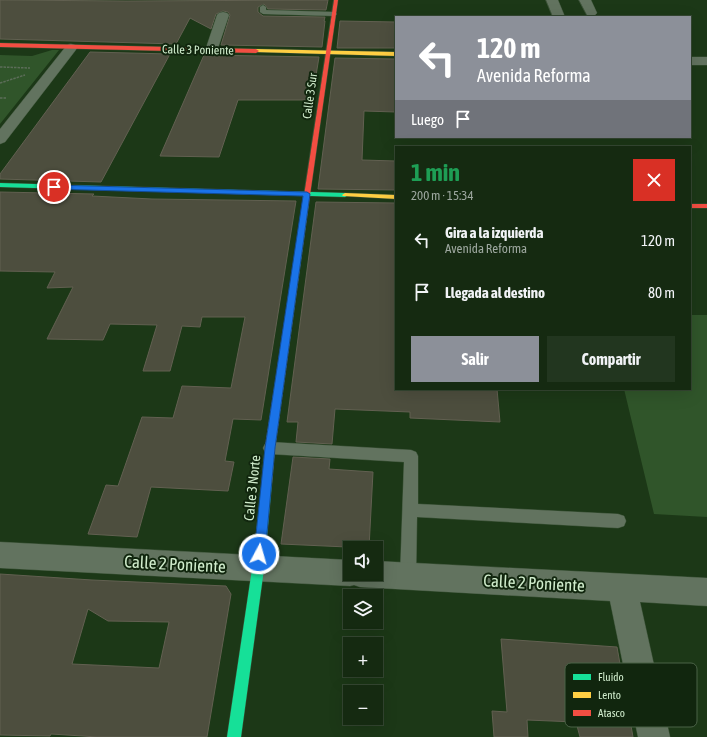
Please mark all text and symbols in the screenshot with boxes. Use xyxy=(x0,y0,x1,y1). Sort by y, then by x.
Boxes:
icon: left xyxy=(411,32,463,84)
text: 120 m xyxy=(477,32,540,64)
street label: Calle 3 Poniente xyxy=(162,42,234,58)
text: Avenida Reforma xyxy=(477,65,591,86)
street label: Calle 3 Sur xyxy=(300,72,320,120)
icon: arrive xyxy=(452,108,474,130)
text: Luego xyxy=(411,111,444,128)
text: 1 min xyxy=(411,159,460,186)
button: close xyxy=(633,159,675,201)
pin xyxy=(37,170,71,204)
icon: arrive xyxy=(43,176,65,198)
text: 200 m · 15:34 xyxy=(411,188,474,203)
text: Gira a la izquierda xyxy=(445,224,543,241)
icon: left xyxy=(411,229,433,251)
text: 120 m xyxy=(641,232,675,249)
text: Avenida Reforma xyxy=(445,241,527,256)
icon: arrive xyxy=(411,281,433,303)
text: Llegada al destino xyxy=(445,284,545,301)
text: 80 m xyxy=(648,284,675,301)
button: Salir xyxy=(411,336,539,382)
button: Compartir xyxy=(547,336,675,382)
street label: Calle 3 Norte xyxy=(241,454,263,522)
position arrow xyxy=(238,533,280,575)
map controls xyxy=(343,541,383,725)
button: sound xyxy=(343,541,383,581)
street label: Calle 2 Poniente xyxy=(124,551,226,577)
street label: Calle 2 Poniente xyxy=(483,570,585,596)
button: layers xyxy=(343,589,383,629)
button: + xyxy=(343,637,383,677)
legend xyxy=(565,663,697,727)
text: Fluido xyxy=(598,671,624,683)
button: − xyxy=(343,685,383,725)
text: Lento xyxy=(598,689,621,701)
text: Atasco xyxy=(598,707,625,719)

